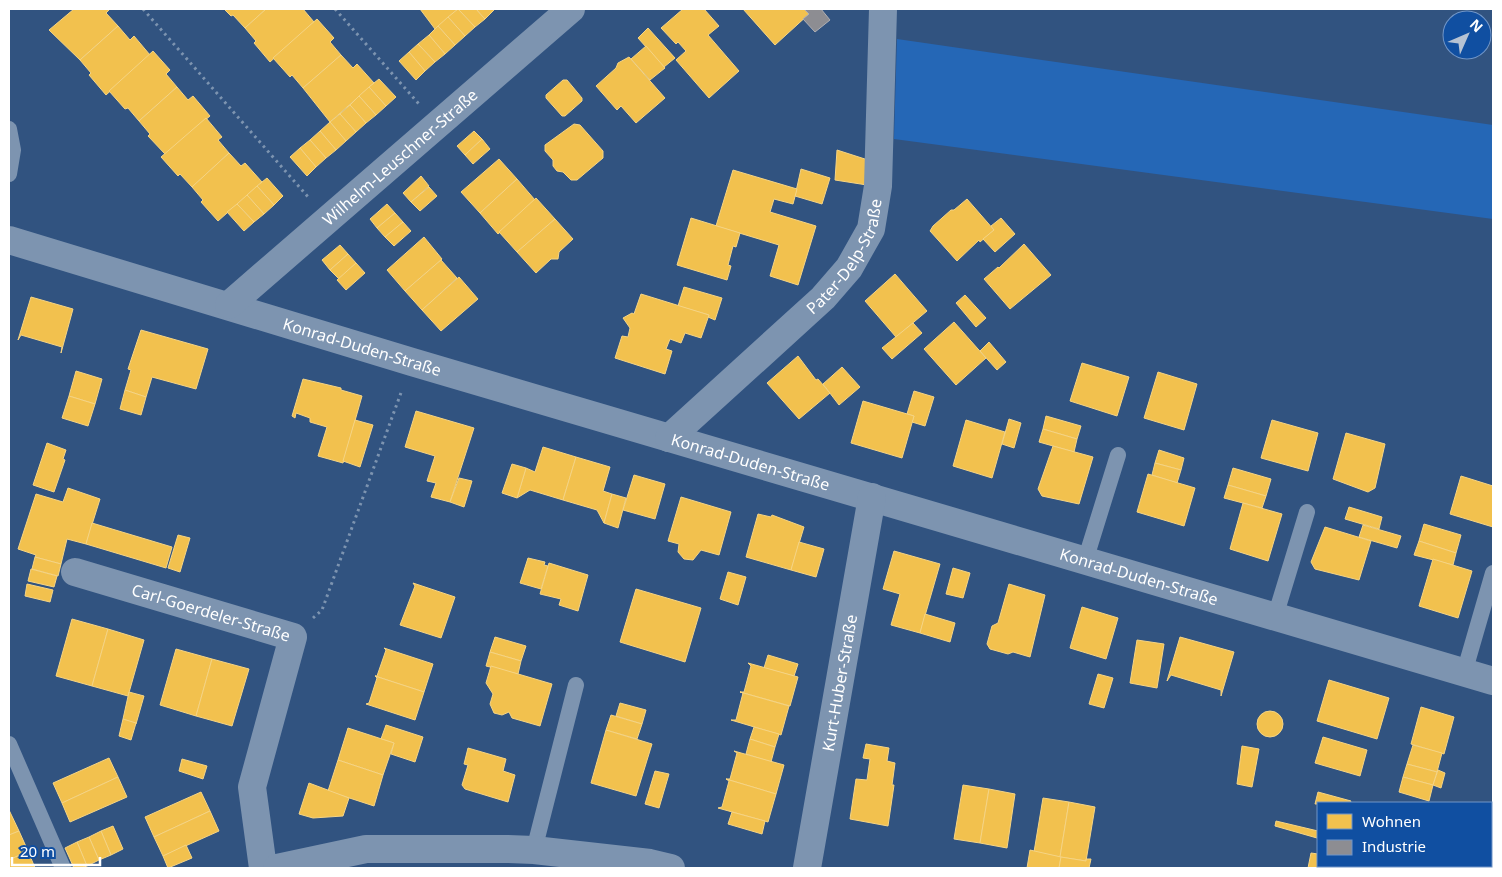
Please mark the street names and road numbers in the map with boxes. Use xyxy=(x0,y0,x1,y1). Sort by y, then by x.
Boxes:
street label: Wilhelm-Leuschner-Straße xyxy=(318,84,482,230)
street label: Pater-Delp-Straße xyxy=(801,197,887,319)
street label: Konrad-Duden-Straße xyxy=(280,313,444,381)
street label: Konrad-Duden-Straße xyxy=(669,428,832,496)
street label: Konrad-Duden-Straße xyxy=(1057,543,1221,610)
street label: Carl-Goerdeler-Straße xyxy=(129,579,293,647)
street label: Kurt-Huber-Straße xyxy=(817,613,862,753)

